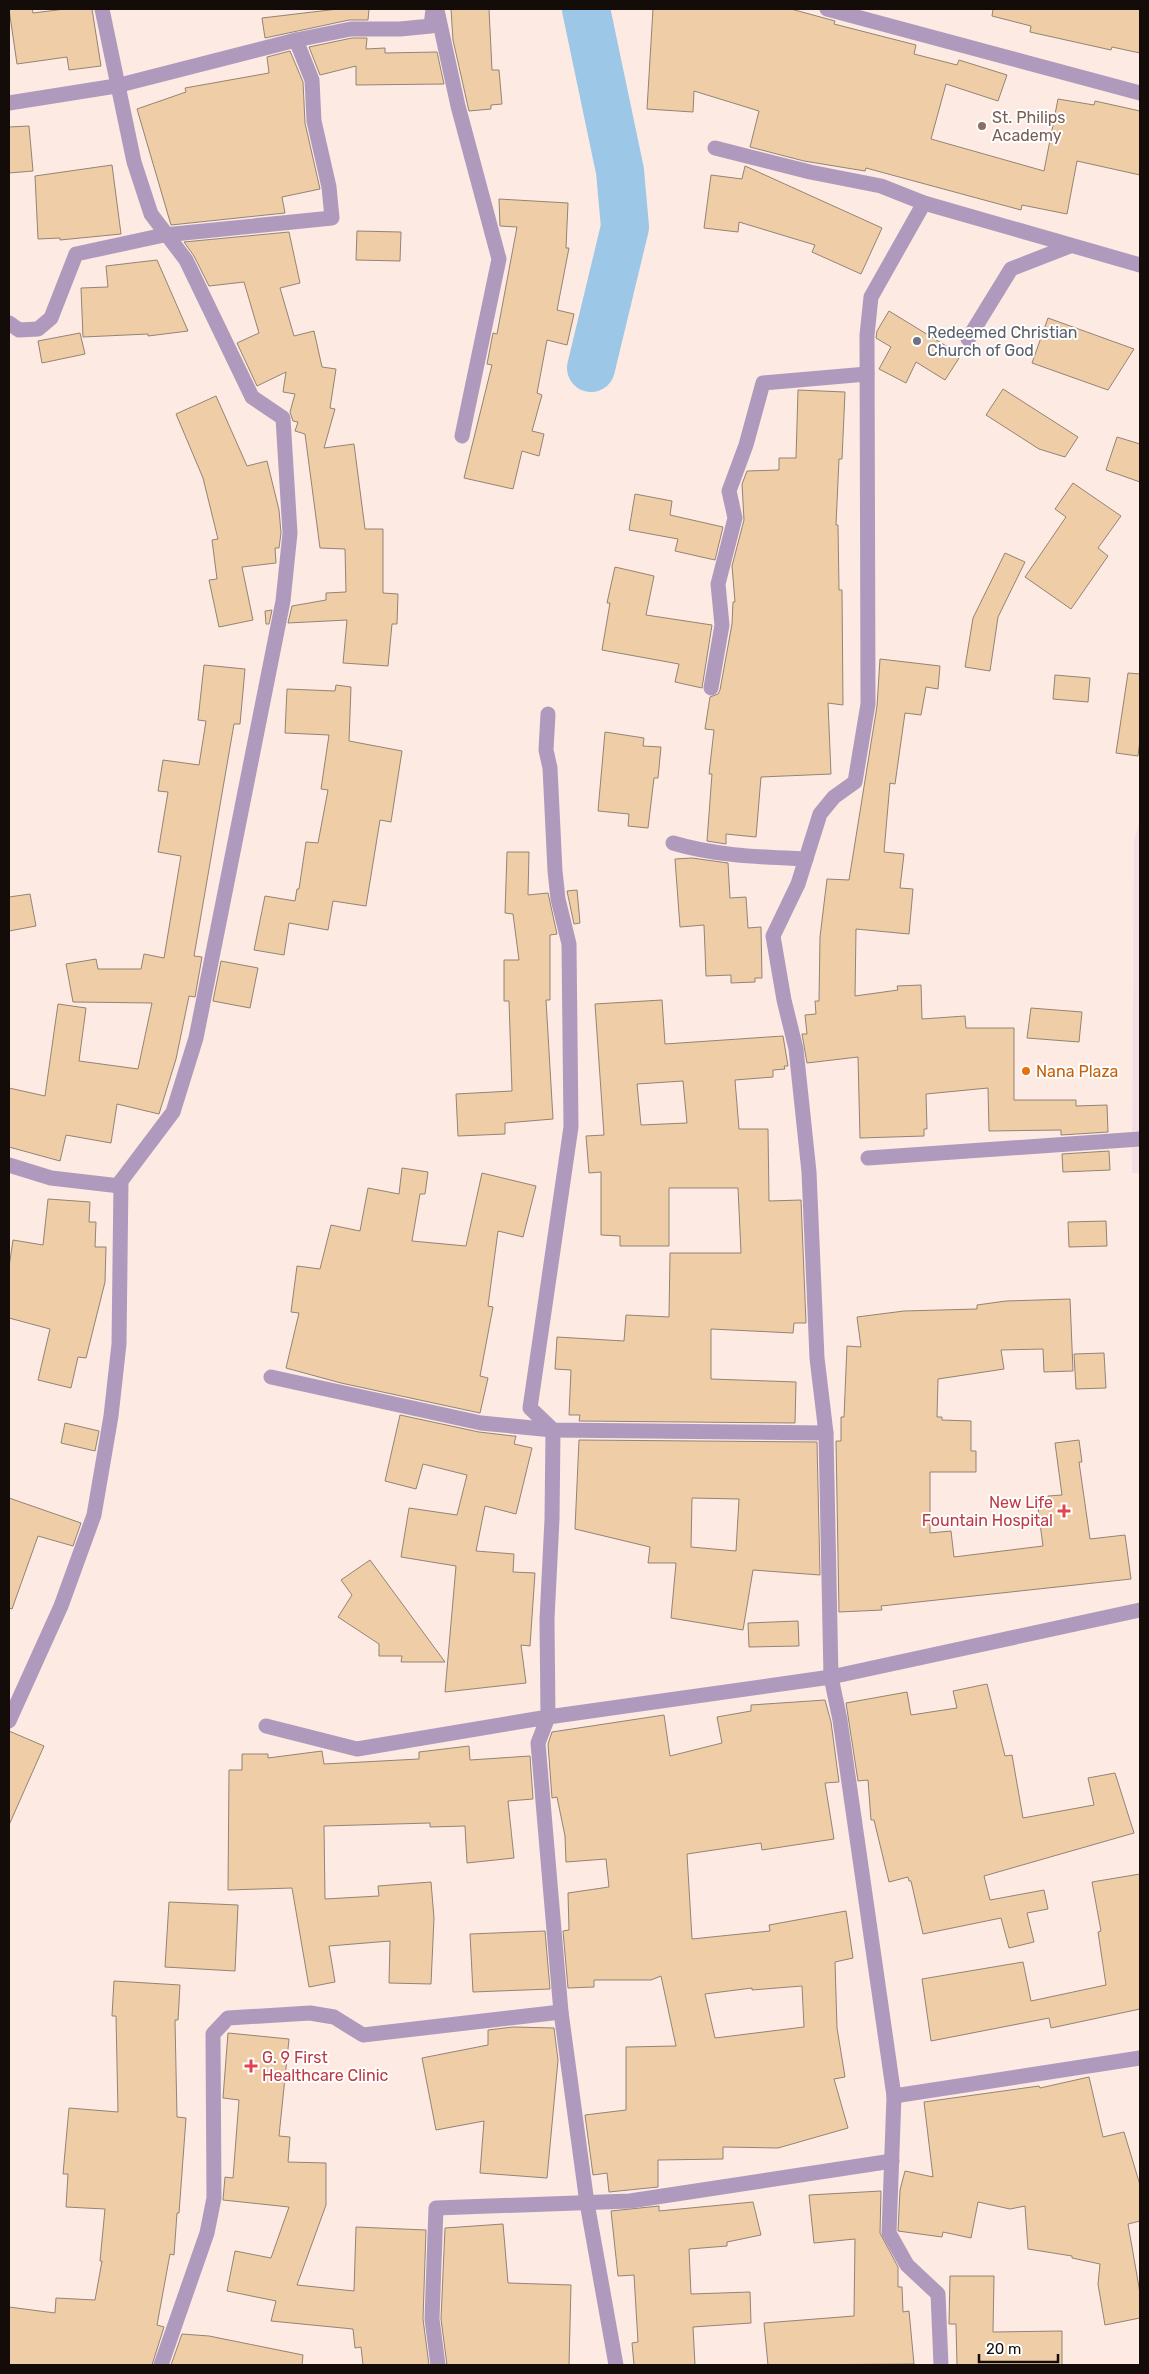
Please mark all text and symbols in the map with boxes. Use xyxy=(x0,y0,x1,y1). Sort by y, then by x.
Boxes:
place label: St. Philips Academy xyxy=(992,108,1066,145)
marker: St. Philips Academy xyxy=(976,120,988,132)
place label: Redeemed Christian Church of God xyxy=(927,323,1078,360)
marker: Redeemed Christian Church of God xyxy=(911,335,923,347)
place label: Nana Plaza xyxy=(1036,1062,1118,1081)
marker: Nana Plaza xyxy=(1020,1065,1032,1077)
place label: New Life Fountain Hospital xyxy=(922,1493,1053,1530)
marker: New Life Fountain Hospital xyxy=(1057,1504,1071,1518)
place label: G. 9 First Healthcare Clinic xyxy=(262,2048,389,2085)
marker: G. 9 First Healthcare Clinic xyxy=(244,2059,258,2073)
scale bar xyxy=(979,2332,1058,2364)
text: 20 m xyxy=(986,2340,1021,2358)

